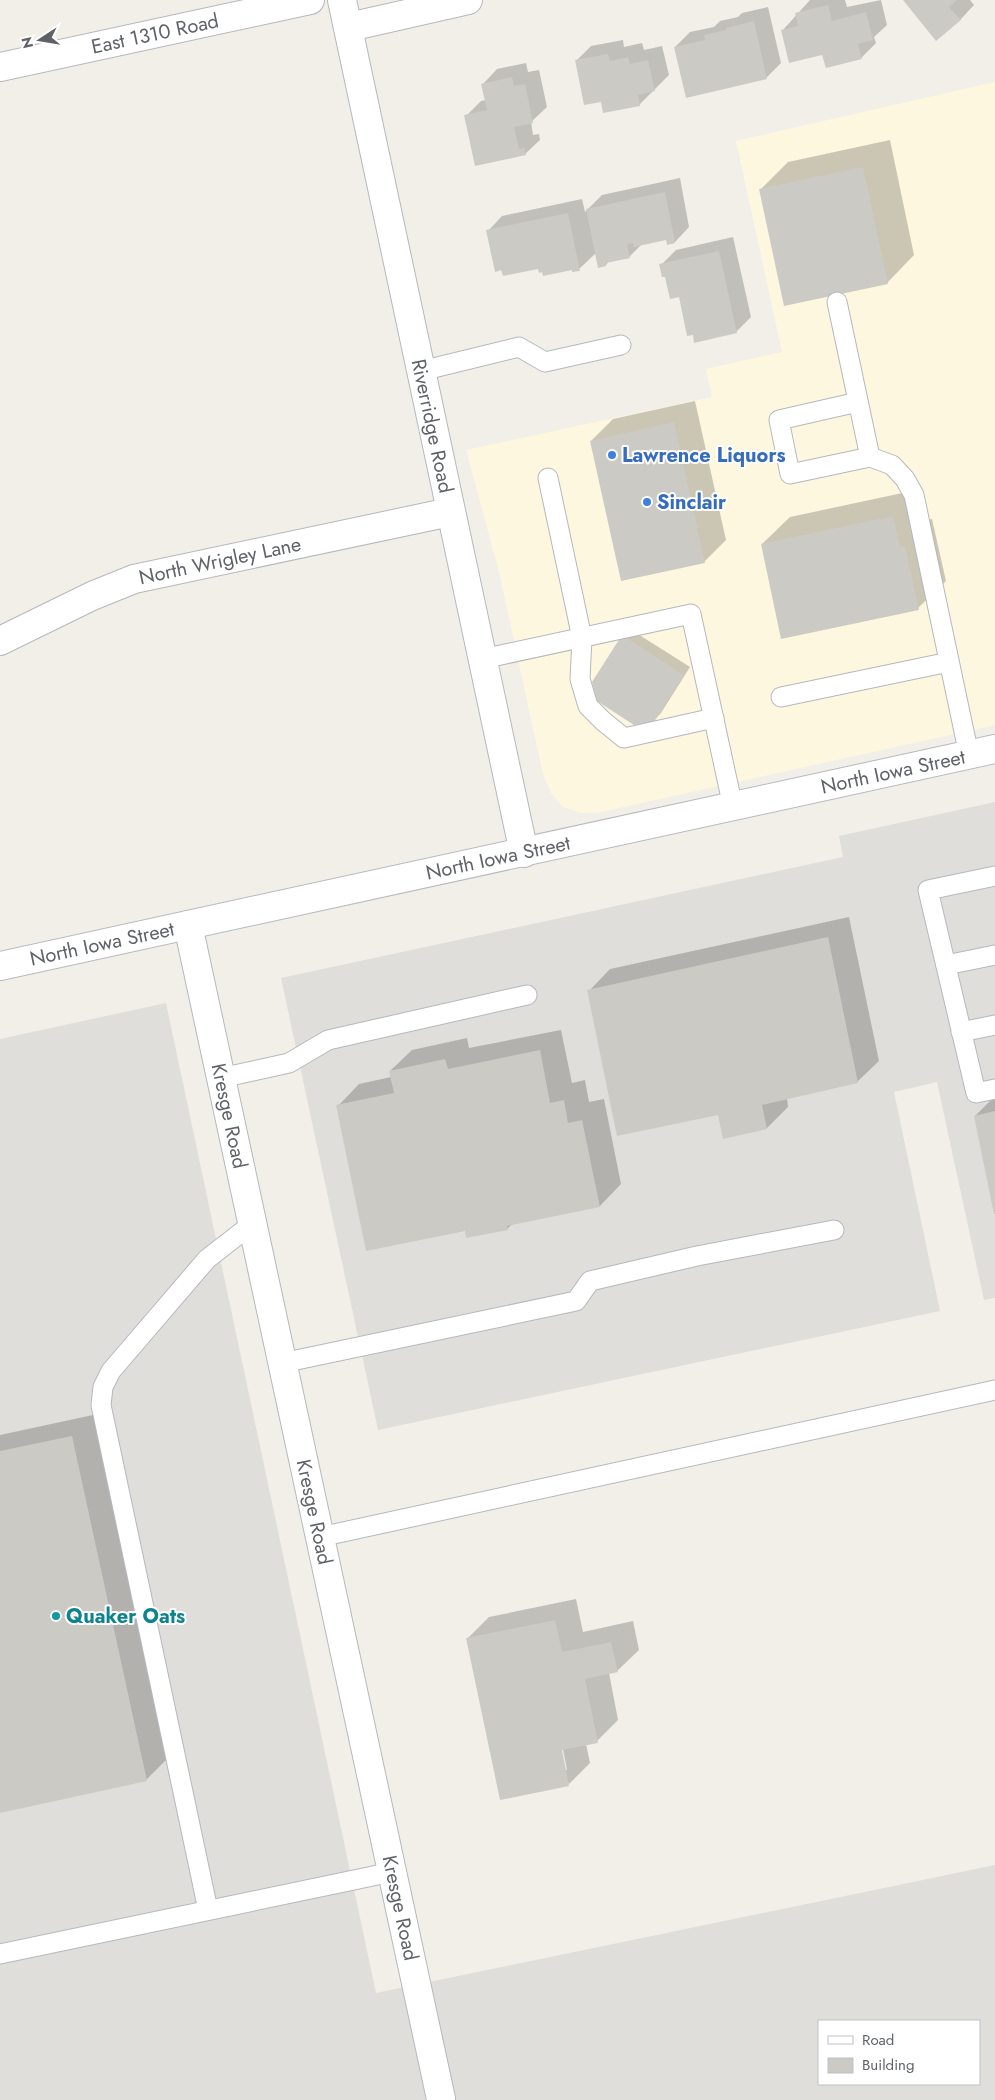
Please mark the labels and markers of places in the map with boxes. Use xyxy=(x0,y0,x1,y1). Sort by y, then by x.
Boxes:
place label: Lawrence Liquors xyxy=(622,441,786,470)
marker: Lawrence Liquors xyxy=(606,449,618,461)
place label: Sinclair xyxy=(657,488,727,517)
marker: Sinclair xyxy=(641,496,653,508)
place label: Quaker Oats xyxy=(66,1602,185,1631)
marker: Quaker Oats xyxy=(50,1610,62,1622)

